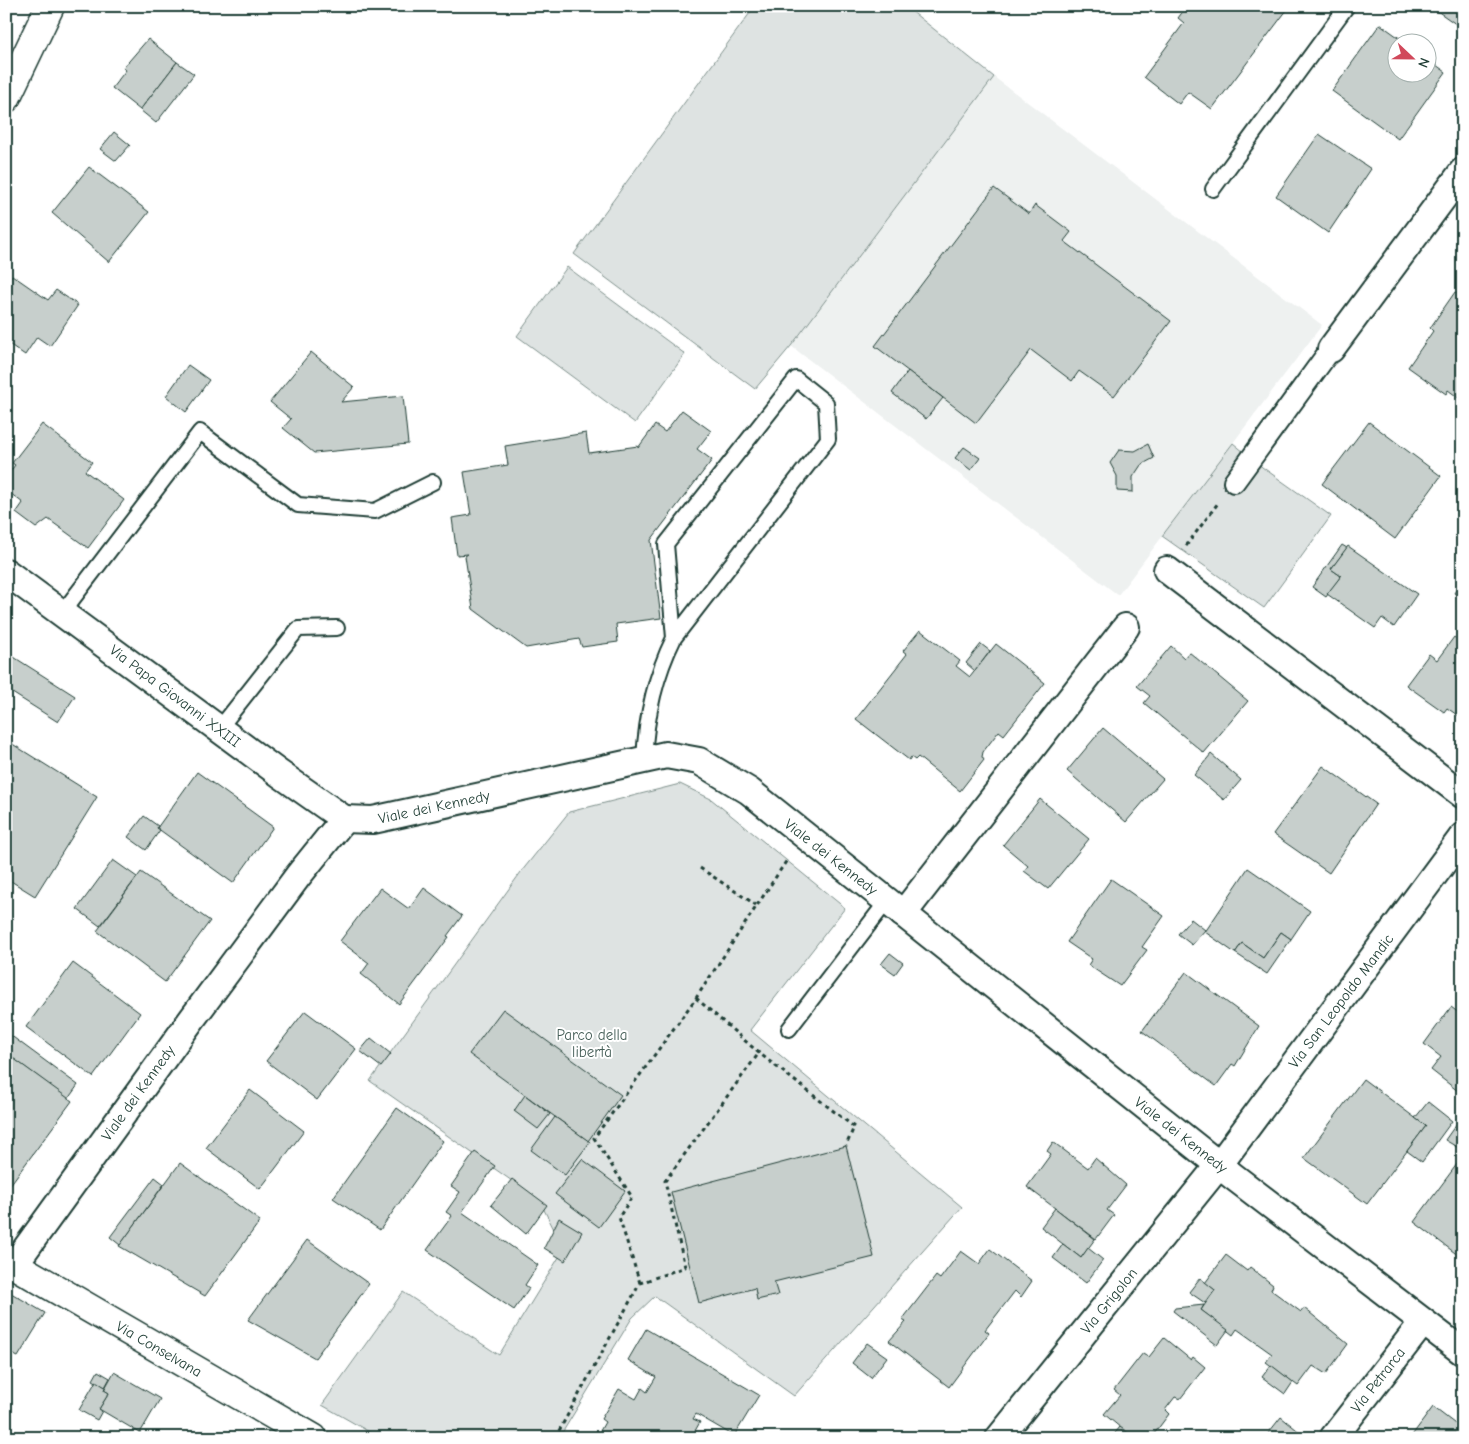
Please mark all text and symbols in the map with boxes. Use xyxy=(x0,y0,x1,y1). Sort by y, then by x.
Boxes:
north arrow xyxy=(1386,32,1436,82)
text: N xyxy=(1414,55,1433,70)
street label: Via Papa Giovanni XXIII xyxy=(106,641,244,751)
street label: Viale dei Kennedy xyxy=(377,786,492,828)
street label: Viale dei Kennedy xyxy=(781,815,882,899)
street label: Via San Leopoldo Mandic xyxy=(1285,930,1397,1072)
park label: Parco della libertà xyxy=(557,1026,627,1061)
street label: Viale dei Kennedy xyxy=(97,1042,179,1144)
street label: Viale dei Kennedy xyxy=(1131,1093,1232,1177)
street label: Via Grigolon xyxy=(1077,1264,1141,1338)
street label: Via Conselvana xyxy=(113,1317,205,1381)
street label: Via Petrarca xyxy=(1347,1344,1409,1416)

